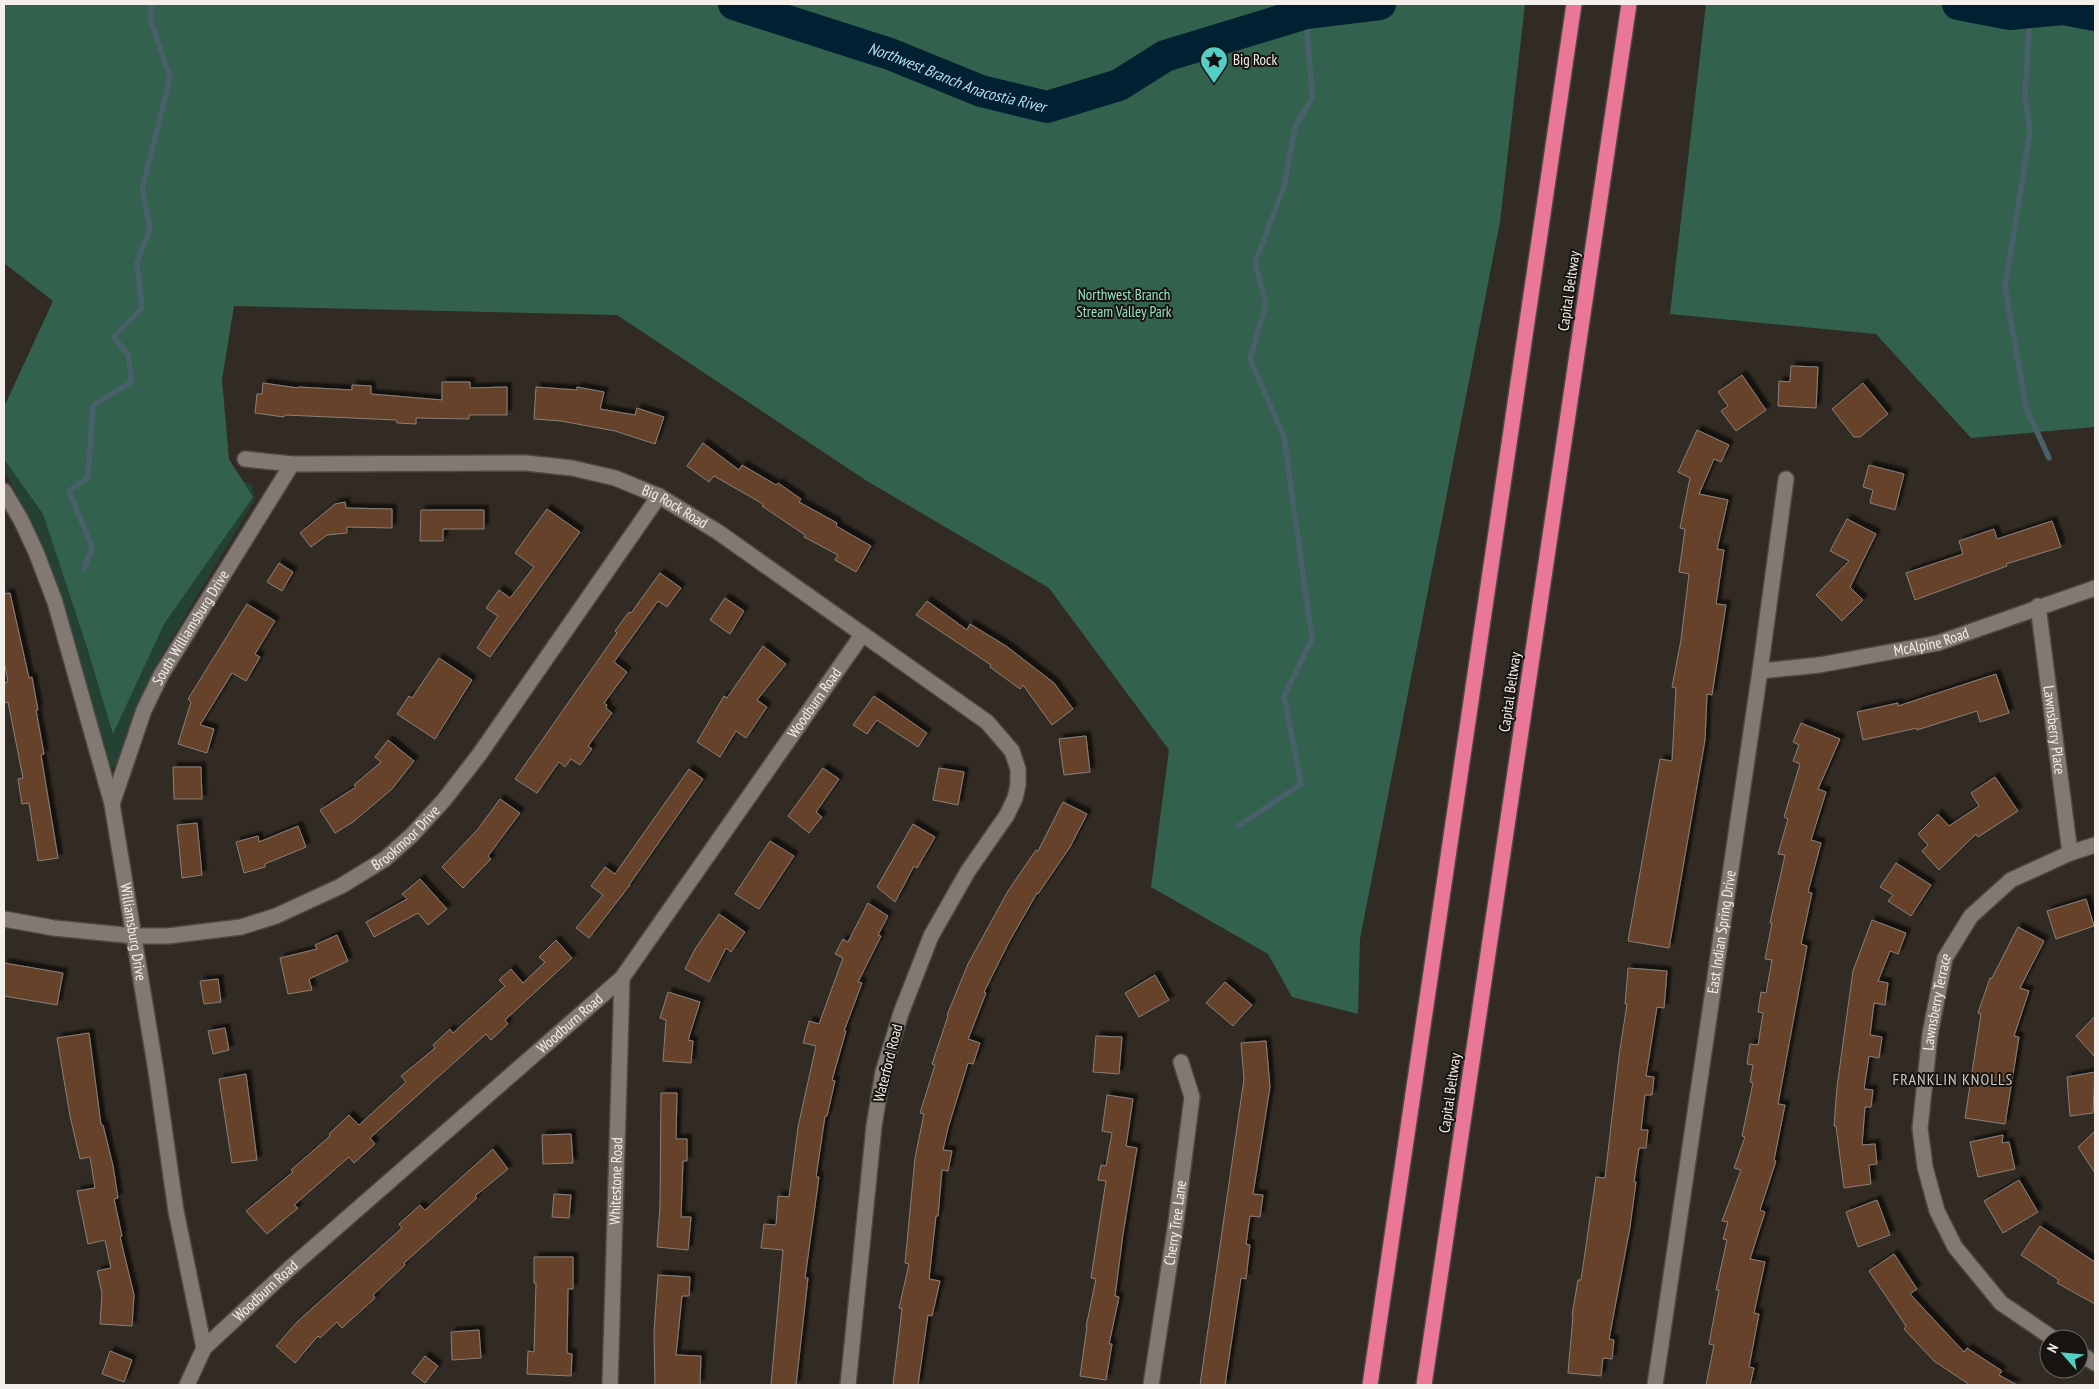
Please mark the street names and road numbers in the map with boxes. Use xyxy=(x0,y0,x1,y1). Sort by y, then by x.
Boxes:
street label: Capital Beltway xyxy=(1553,249,1584,332)
street label: Big Rock Road xyxy=(639,480,711,532)
street label: South Williamsburg Drive xyxy=(148,566,233,688)
street label: McAlpine Road xyxy=(1892,623,1971,660)
street label: Capital Beltway xyxy=(1494,650,1525,733)
street label: Woodburn Road xyxy=(783,664,845,742)
street label: Lawnsberry Place xyxy=(2039,684,2070,776)
street label: Brookmoor Drive xyxy=(368,801,444,874)
street label: East Indian Spring Drive xyxy=(1703,869,1740,995)
street label: Williamsburg Drive xyxy=(116,882,151,982)
street label: Lawnsberry Terrace xyxy=(1918,949,1955,1051)
street label: Woodburn Road xyxy=(533,989,606,1057)
street label: Waterford Road xyxy=(869,1022,906,1104)
street label: Capital Beltway xyxy=(1434,1051,1465,1134)
street label: Whitestone Road xyxy=(605,1137,626,1225)
street label: Cherry Tree Lane xyxy=(1159,1179,1190,1267)
street label: Woodburn Road xyxy=(229,1256,302,1325)

